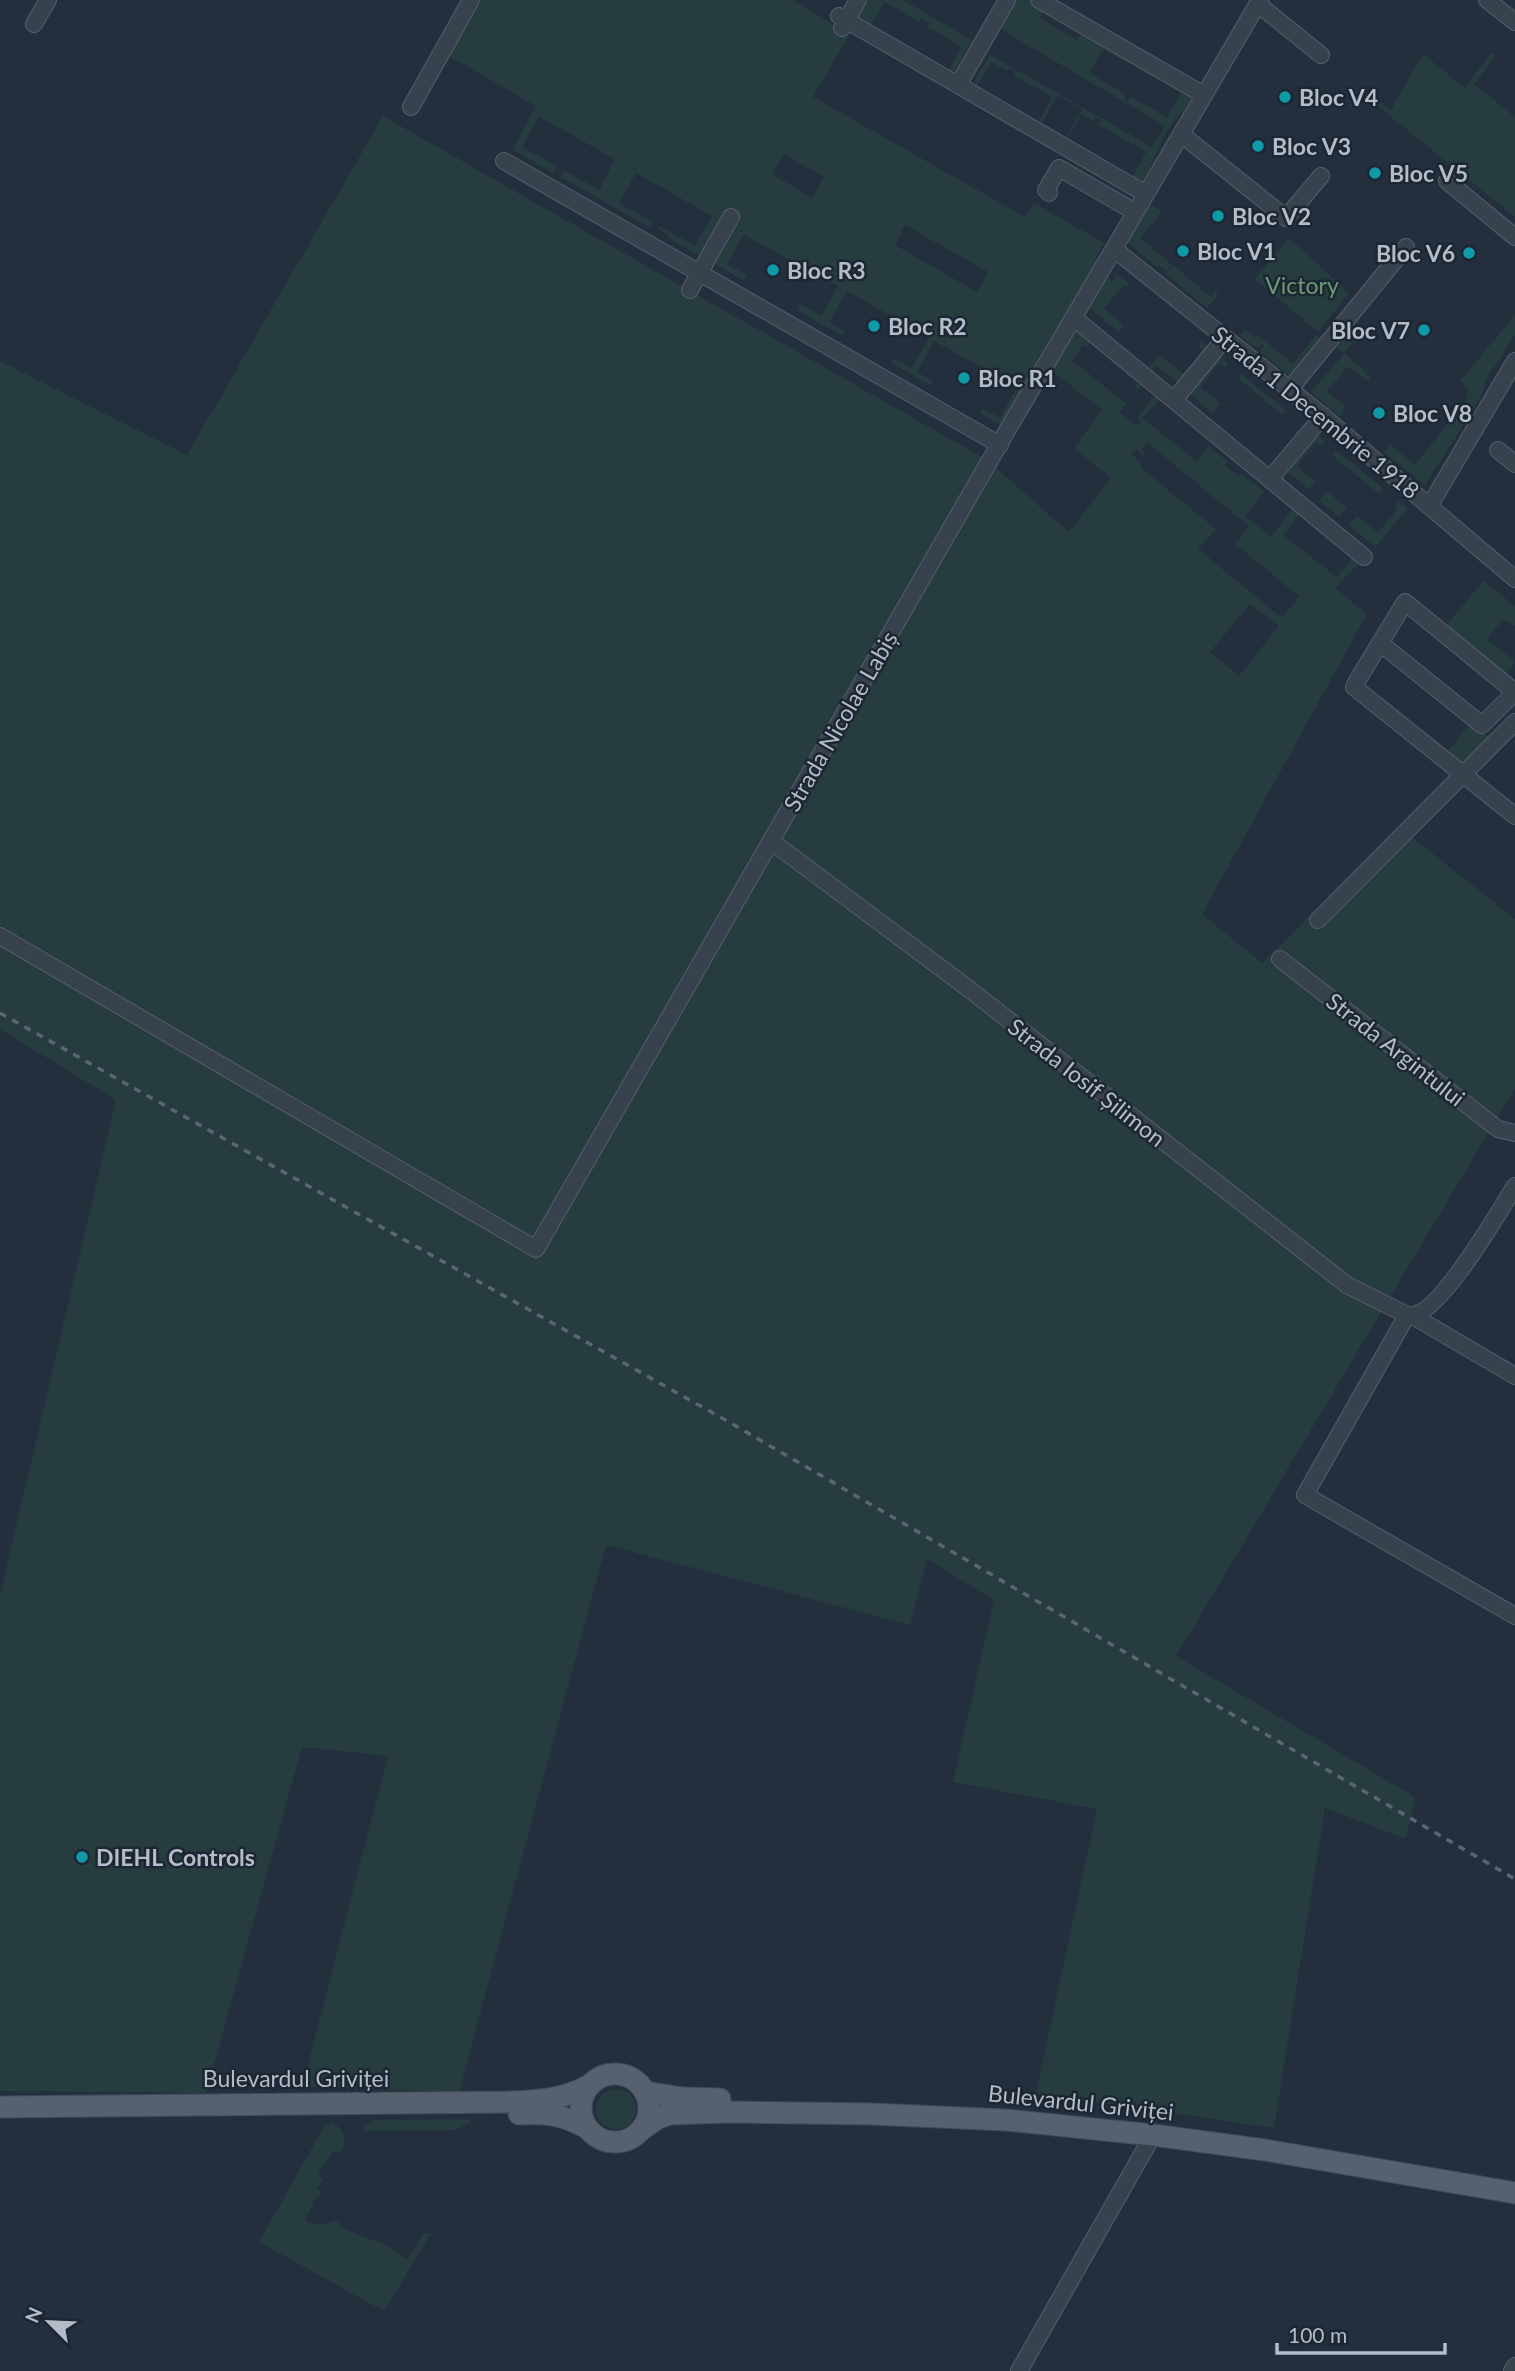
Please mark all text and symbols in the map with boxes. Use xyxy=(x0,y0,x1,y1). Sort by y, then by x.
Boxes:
place label: Bloc V4 xyxy=(1299,83,1378,111)
marker: Bloc V4 xyxy=(1277,89,1293,105)
place label: Bloc V3 xyxy=(1272,132,1351,160)
marker: Bloc V3 xyxy=(1250,138,1266,154)
place label: Bloc V5 xyxy=(1389,159,1468,187)
marker: Bloc V5 xyxy=(1367,165,1383,181)
place label: Bloc V2 xyxy=(1232,202,1311,230)
marker: Bloc V2 xyxy=(1210,208,1226,224)
place label: Bloc V1 xyxy=(1197,237,1276,265)
place label: Bloc V6 xyxy=(1376,239,1455,267)
marker: Bloc V1 xyxy=(1175,243,1191,259)
marker: Bloc V6 xyxy=(1461,245,1477,261)
place label: Bloc R3 xyxy=(787,256,866,284)
marker: Bloc R3 xyxy=(765,262,781,278)
park label: Victory xyxy=(1265,271,1339,299)
place label: Bloc R2 xyxy=(888,312,967,340)
place label: Bloc V7 xyxy=(1331,316,1410,344)
marker: Bloc R2 xyxy=(866,318,882,334)
street label: Strada 1 Decembrie 1918 xyxy=(1207,320,1425,504)
marker: Bloc V7 xyxy=(1416,322,1432,338)
place label: Bloc R1 xyxy=(978,364,1057,392)
marker: Bloc R1 xyxy=(956,370,972,386)
place label: Bloc V8 xyxy=(1393,399,1472,427)
marker: Bloc V8 xyxy=(1371,405,1387,421)
street label: Strada Nicolae Labiș xyxy=(777,626,903,816)
street label: Strada Argintului xyxy=(1321,986,1471,1112)
street label: Strada Iosif Șilimon xyxy=(1003,1012,1171,1152)
place label: DIEHL Controls xyxy=(96,1843,255,1871)
marker: DIEHL Controls xyxy=(74,1849,90,1865)
street label: Bulevardul Griviței xyxy=(203,2064,389,2092)
street label: Bulevardul Griviței xyxy=(987,2078,1175,2126)
north arrow xyxy=(14,2287,84,2357)
text: N xyxy=(20,2304,46,2326)
scale bar xyxy=(1277,2312,1445,2356)
text: 100 m xyxy=(1288,2322,1347,2347)

